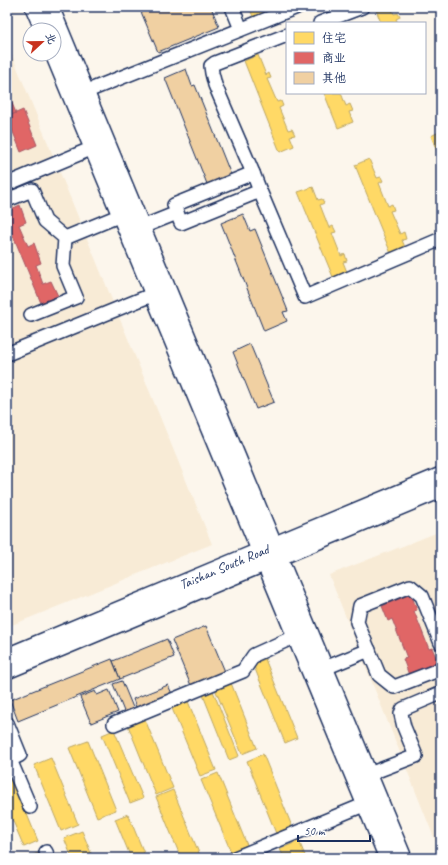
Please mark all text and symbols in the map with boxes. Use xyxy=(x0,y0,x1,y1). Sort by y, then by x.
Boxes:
north arrow xyxy=(22,22,62,62)
legend xyxy=(286,22,426,94)
text: 住宅 xyxy=(322,30,346,46)
text: 北 xyxy=(43,31,60,46)
text: 商业 xyxy=(322,50,346,66)
text: 其他 xyxy=(322,70,346,86)
street label: Taishan South Road xyxy=(177,540,274,593)
scale bar xyxy=(298,817,370,843)
text: 50 m xyxy=(304,823,326,839)

